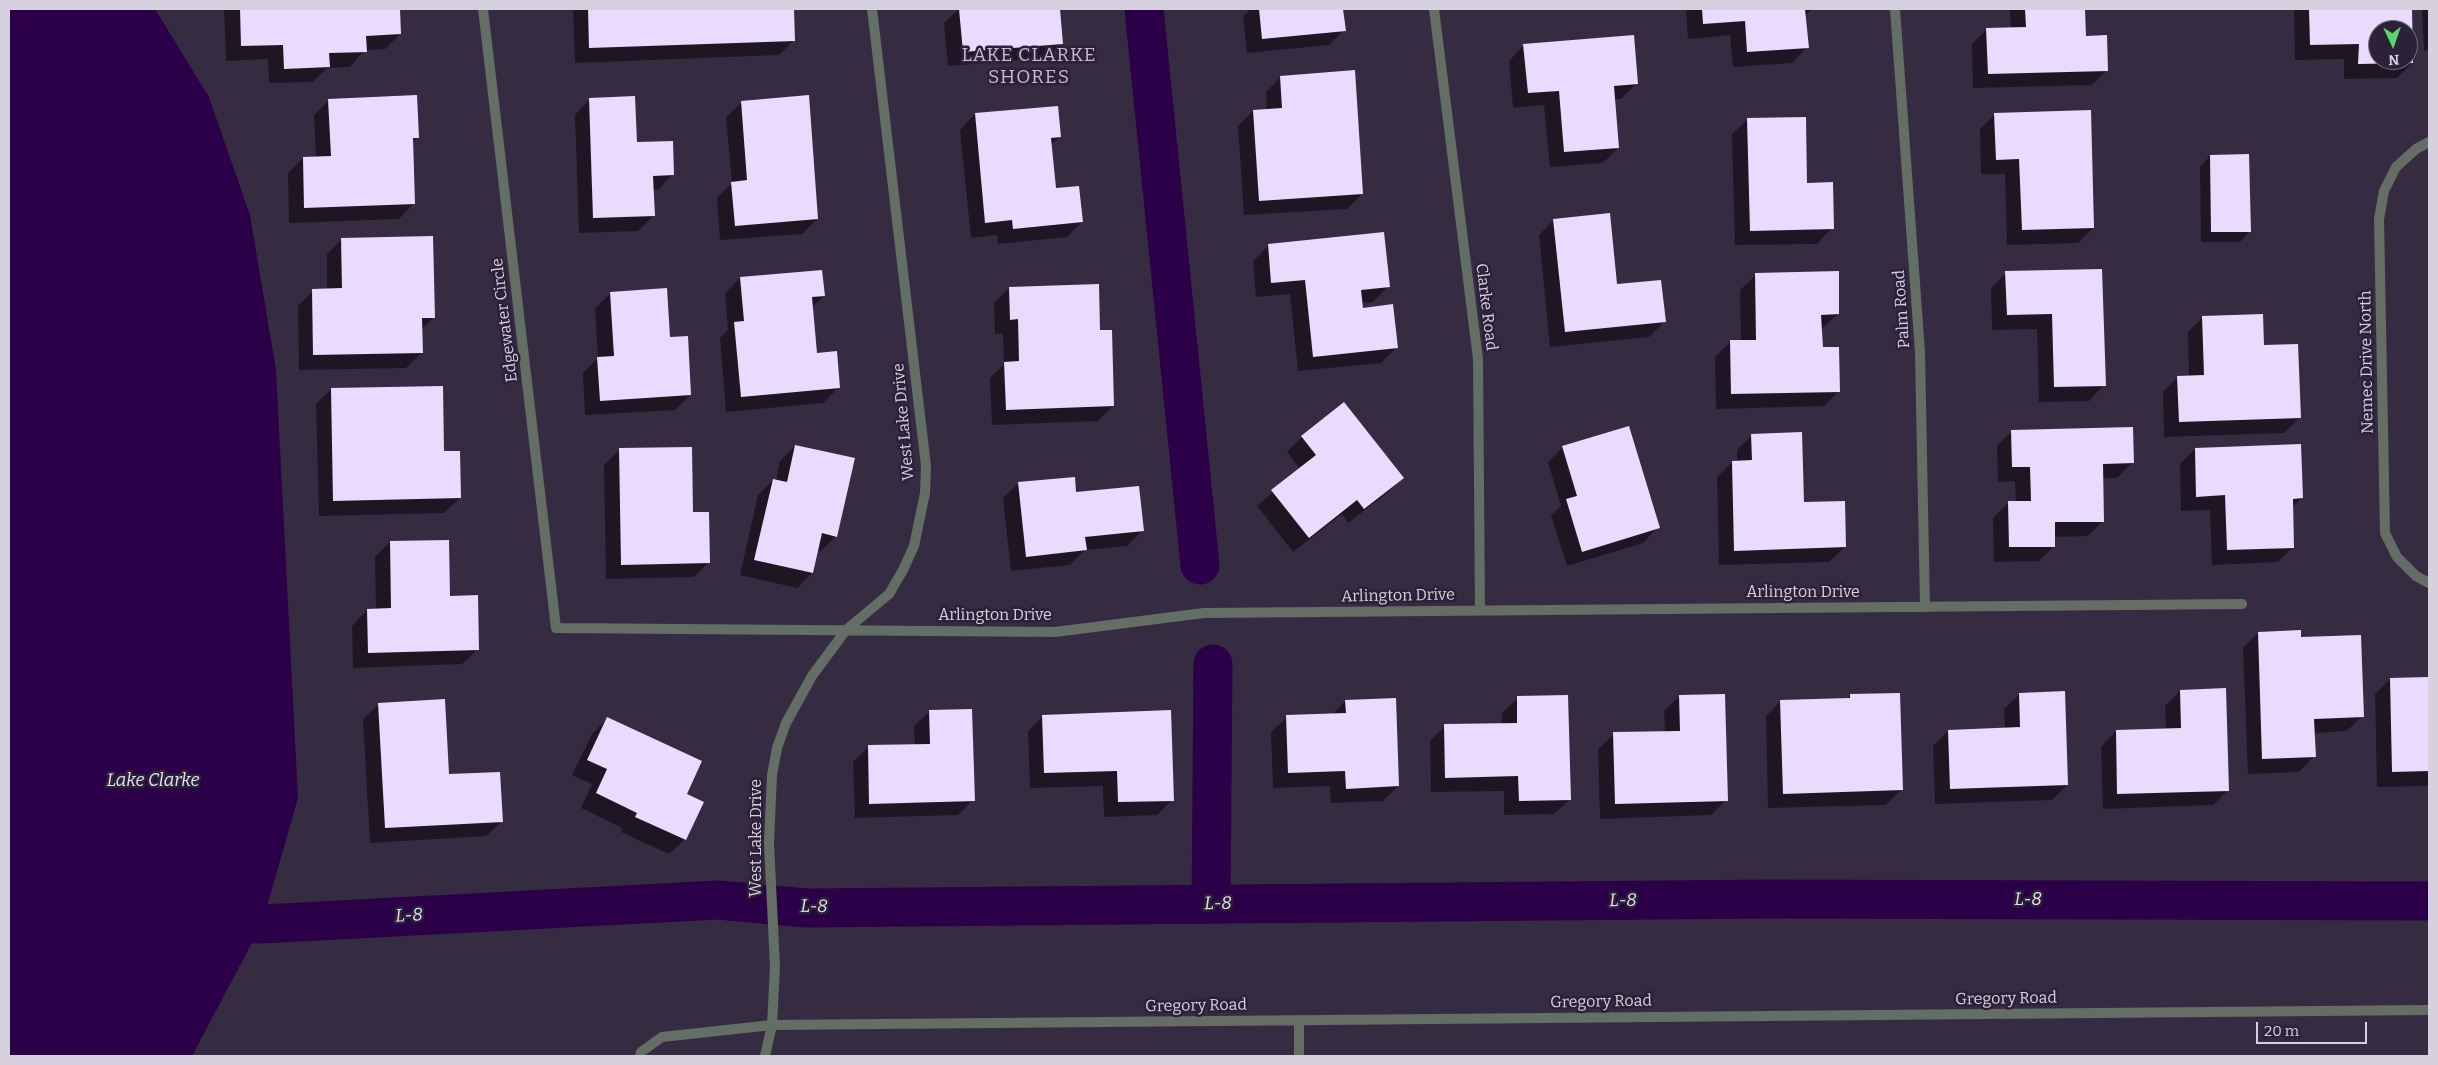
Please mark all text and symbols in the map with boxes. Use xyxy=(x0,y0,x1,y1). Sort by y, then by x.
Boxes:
north arrow xyxy=(2368,20,2418,70)
district label: LAKE CLARKE SHORES xyxy=(960,45,1098,89)
text: N xyxy=(2388,51,2400,68)
street label: Edgewater Circle xyxy=(488,257,522,383)
street label: Clarke Road xyxy=(1471,262,1501,352)
street label: Palm Road xyxy=(1890,269,1914,349)
street label: Nemec Drive North xyxy=(2356,290,2378,434)
street label: West Lake Drive xyxy=(889,362,919,482)
street label: Arlington Drive xyxy=(1746,583,1860,603)
street label: Arlington Drive xyxy=(1341,585,1455,607)
street label: Arlington Drive xyxy=(938,606,1052,626)
water label: Lake Clarke xyxy=(106,770,200,792)
street label: West Lake Drive xyxy=(747,779,767,897)
water label: L-8 xyxy=(2014,889,2042,911)
water label: L-8 xyxy=(1609,890,1637,912)
water label: L-8 xyxy=(1204,893,1232,915)
water label: L-8 xyxy=(800,896,828,918)
water label: L-8 xyxy=(395,904,423,928)
street label: Gregory Road xyxy=(1955,989,2057,1009)
street label: Gregory Road xyxy=(1550,992,1652,1012)
street label: Gregory Road xyxy=(1145,996,1247,1016)
scale bar xyxy=(2258,1012,2369,1044)
text: 20 m xyxy=(2264,1022,2299,1040)

